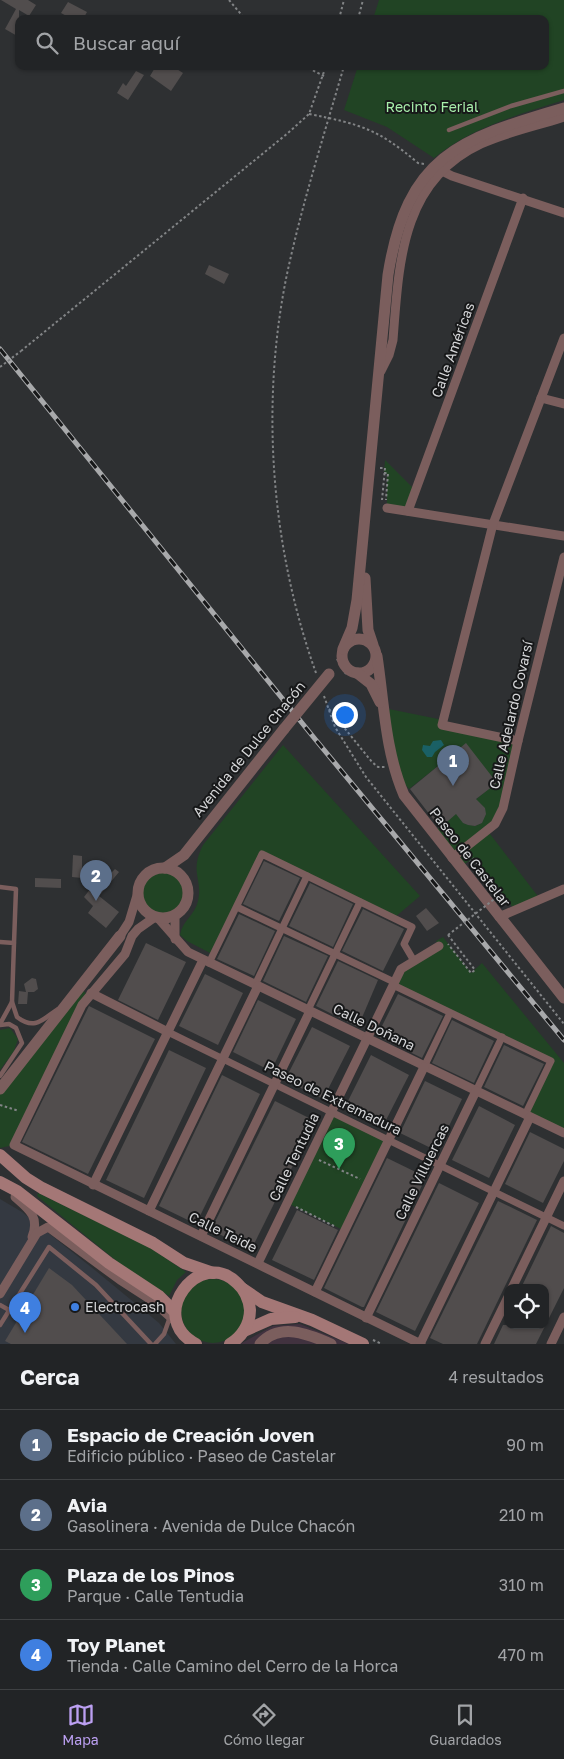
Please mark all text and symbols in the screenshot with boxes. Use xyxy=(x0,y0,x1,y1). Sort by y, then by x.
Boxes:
search box xyxy=(15,15,549,70)
icon: search xyxy=(33,29,61,57)
text: Buscar aquí xyxy=(73,31,180,54)
park label: Recinto Ferial xyxy=(386,98,478,115)
street label: Calle Américas xyxy=(427,300,478,400)
street label: Calle Adelardo Covarsí xyxy=(485,638,536,791)
street label: Avenida de Dulce Chacón xyxy=(189,678,309,820)
your location xyxy=(332,702,358,728)
pin: 1 xyxy=(437,745,469,786)
street label: Paseo de Castelar xyxy=(426,804,515,910)
pin: 2 xyxy=(80,860,112,901)
street label: Calle Doñana xyxy=(330,999,418,1054)
street label: Paseo de Extremadura xyxy=(262,1057,405,1138)
street label: Calle Tentudia xyxy=(265,1110,322,1204)
street label: Calle Villuercas xyxy=(391,1121,452,1223)
pin: 3 xyxy=(323,1128,355,1169)
street label: Calle Teide xyxy=(186,1208,260,1255)
map controls xyxy=(504,1284,549,1329)
button: locate xyxy=(504,1284,549,1329)
pin: 4 xyxy=(9,1292,41,1333)
place label: Electrocash xyxy=(85,1298,165,1315)
marker: Electrocash xyxy=(69,1301,81,1313)
text: Cerca xyxy=(20,1364,79,1390)
text: 4 resultados xyxy=(449,1367,544,1387)
text: Espacio de Creación Joven xyxy=(67,1423,314,1446)
text: 1 xyxy=(32,1435,40,1455)
text: 90 m xyxy=(506,1435,544,1455)
text: Edificio público · Paseo de Castelar xyxy=(67,1446,336,1466)
text: Avia xyxy=(67,1493,107,1516)
text: 2 xyxy=(31,1505,41,1525)
text: 210 m xyxy=(499,1505,544,1525)
text: Gasolinera · Avenida de Dulce Chacón xyxy=(67,1516,355,1536)
text: Plaza de los Pinos xyxy=(67,1563,235,1586)
text: 3 xyxy=(31,1575,41,1595)
text: 310 m xyxy=(499,1575,544,1595)
text: Parque · Calle Tentudia xyxy=(67,1586,244,1606)
text: Toy Planet xyxy=(67,1633,165,1656)
text: 4 xyxy=(31,1645,41,1665)
text: 470 m xyxy=(498,1645,544,1665)
text: Tienda · Calle Camino del Cerro de la Horca xyxy=(67,1656,398,1676)
tab: Mapa xyxy=(62,1701,99,1748)
tab: Cómo llegar xyxy=(223,1701,305,1748)
tab: Guardados xyxy=(429,1701,502,1748)

